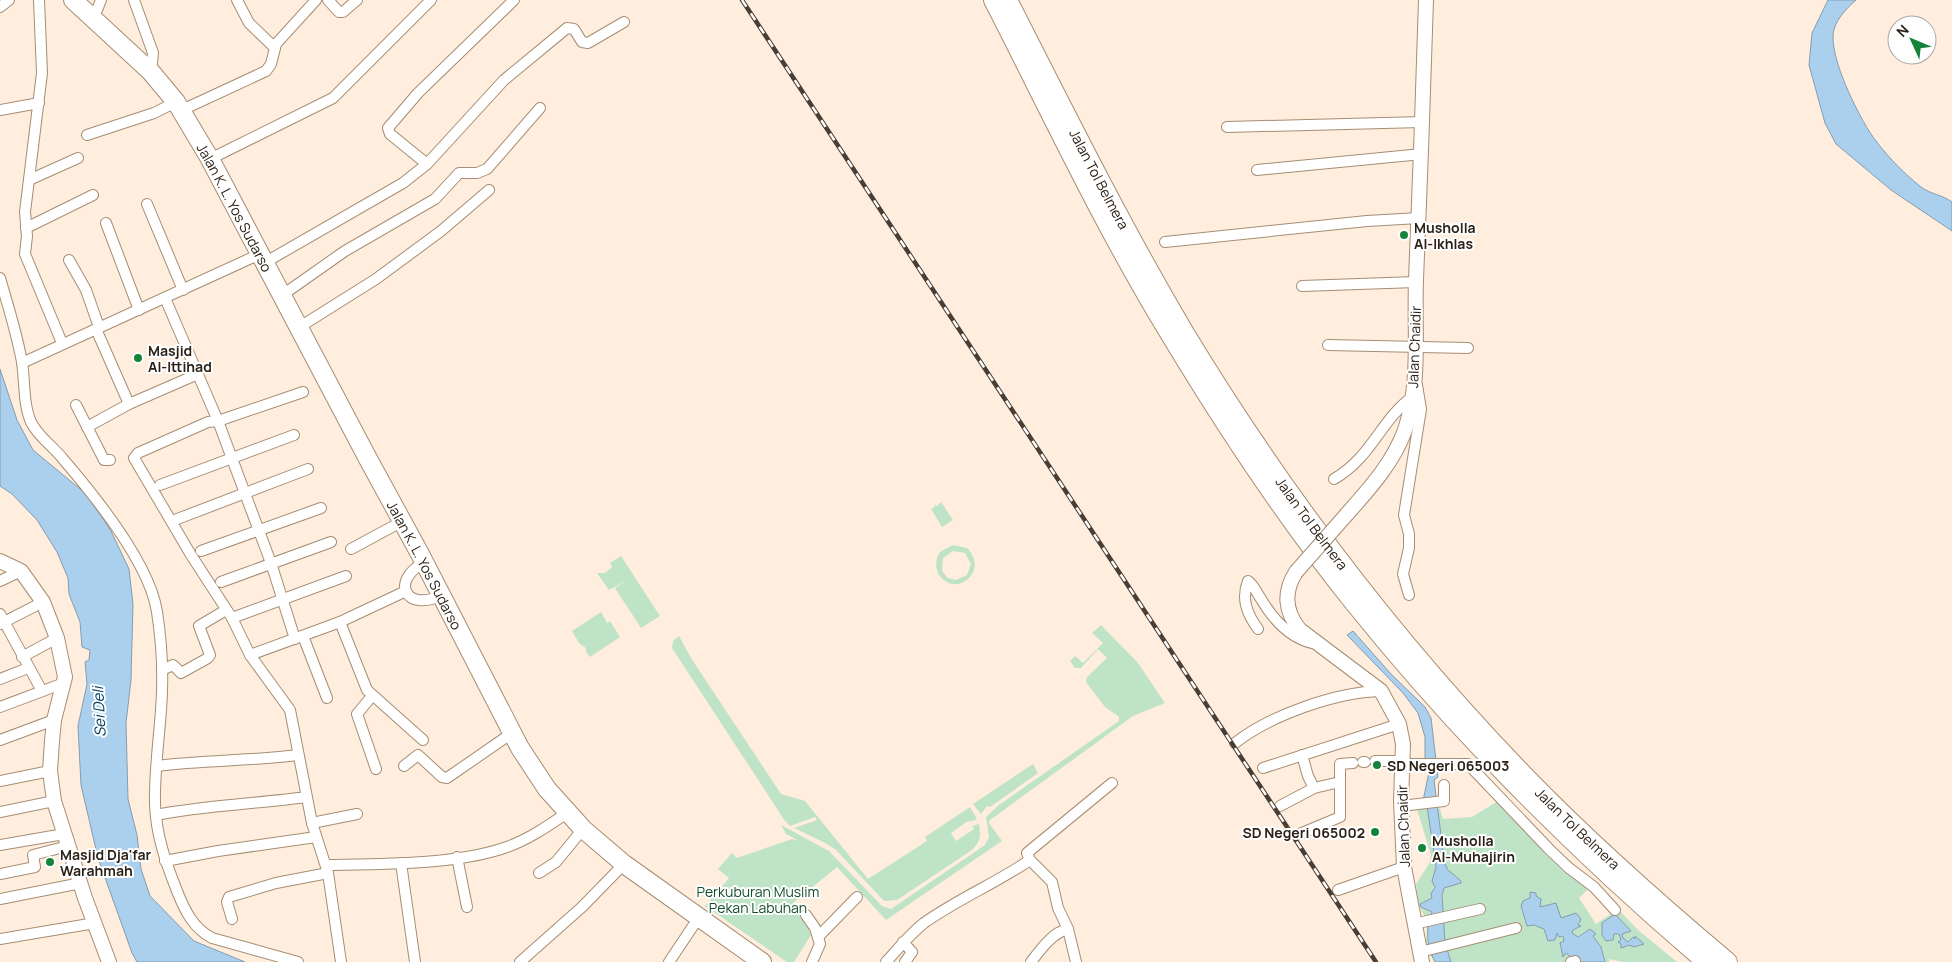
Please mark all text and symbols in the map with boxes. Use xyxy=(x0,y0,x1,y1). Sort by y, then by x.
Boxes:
north arrow xyxy=(1887,15,1937,65)
text: N xyxy=(1892,20,1913,41)
street label: Jalan Tol Belmera xyxy=(1066,125,1134,232)
street label: Jalan K. L. Yos Sudarso xyxy=(193,139,277,275)
place label: Musholla Al-Ikhlas xyxy=(1414,218,1476,253)
marker: Musholla Al-Ikhlas xyxy=(1398,229,1410,241)
street label: Jalan Chaidir xyxy=(1403,305,1425,389)
place label: Masjid Al-Ittihad xyxy=(148,341,212,376)
marker: Masjid Al-Ittihad xyxy=(132,352,144,364)
street label: Jalan Tol Belmera xyxy=(1272,473,1353,573)
street label: Jalan K. L. Yos Sudarso xyxy=(383,497,467,633)
water label: Sei Deli xyxy=(87,684,111,738)
place label: SD Negeri 065003 xyxy=(1387,756,1509,775)
marker: SD Negeri 065003 xyxy=(1371,759,1383,771)
street label: Jalan Tol Belmera xyxy=(1531,783,1625,873)
street label: Jalan Chaidir xyxy=(1392,784,1414,868)
place label: SD Negeri 065002 xyxy=(1242,823,1365,842)
marker: SD Negeri 065002 xyxy=(1369,826,1381,838)
place label: Musholla Al-Muhajirin xyxy=(1432,831,1515,866)
marker: Musholla Al-Muhajirin xyxy=(1416,842,1428,854)
place label: Masjid Dja'far Warahmah xyxy=(60,845,151,880)
marker: Masjid Dja'far Warahmah xyxy=(44,856,56,868)
park label: Perkuburan Muslim Pekan Labuhan xyxy=(696,882,820,917)

